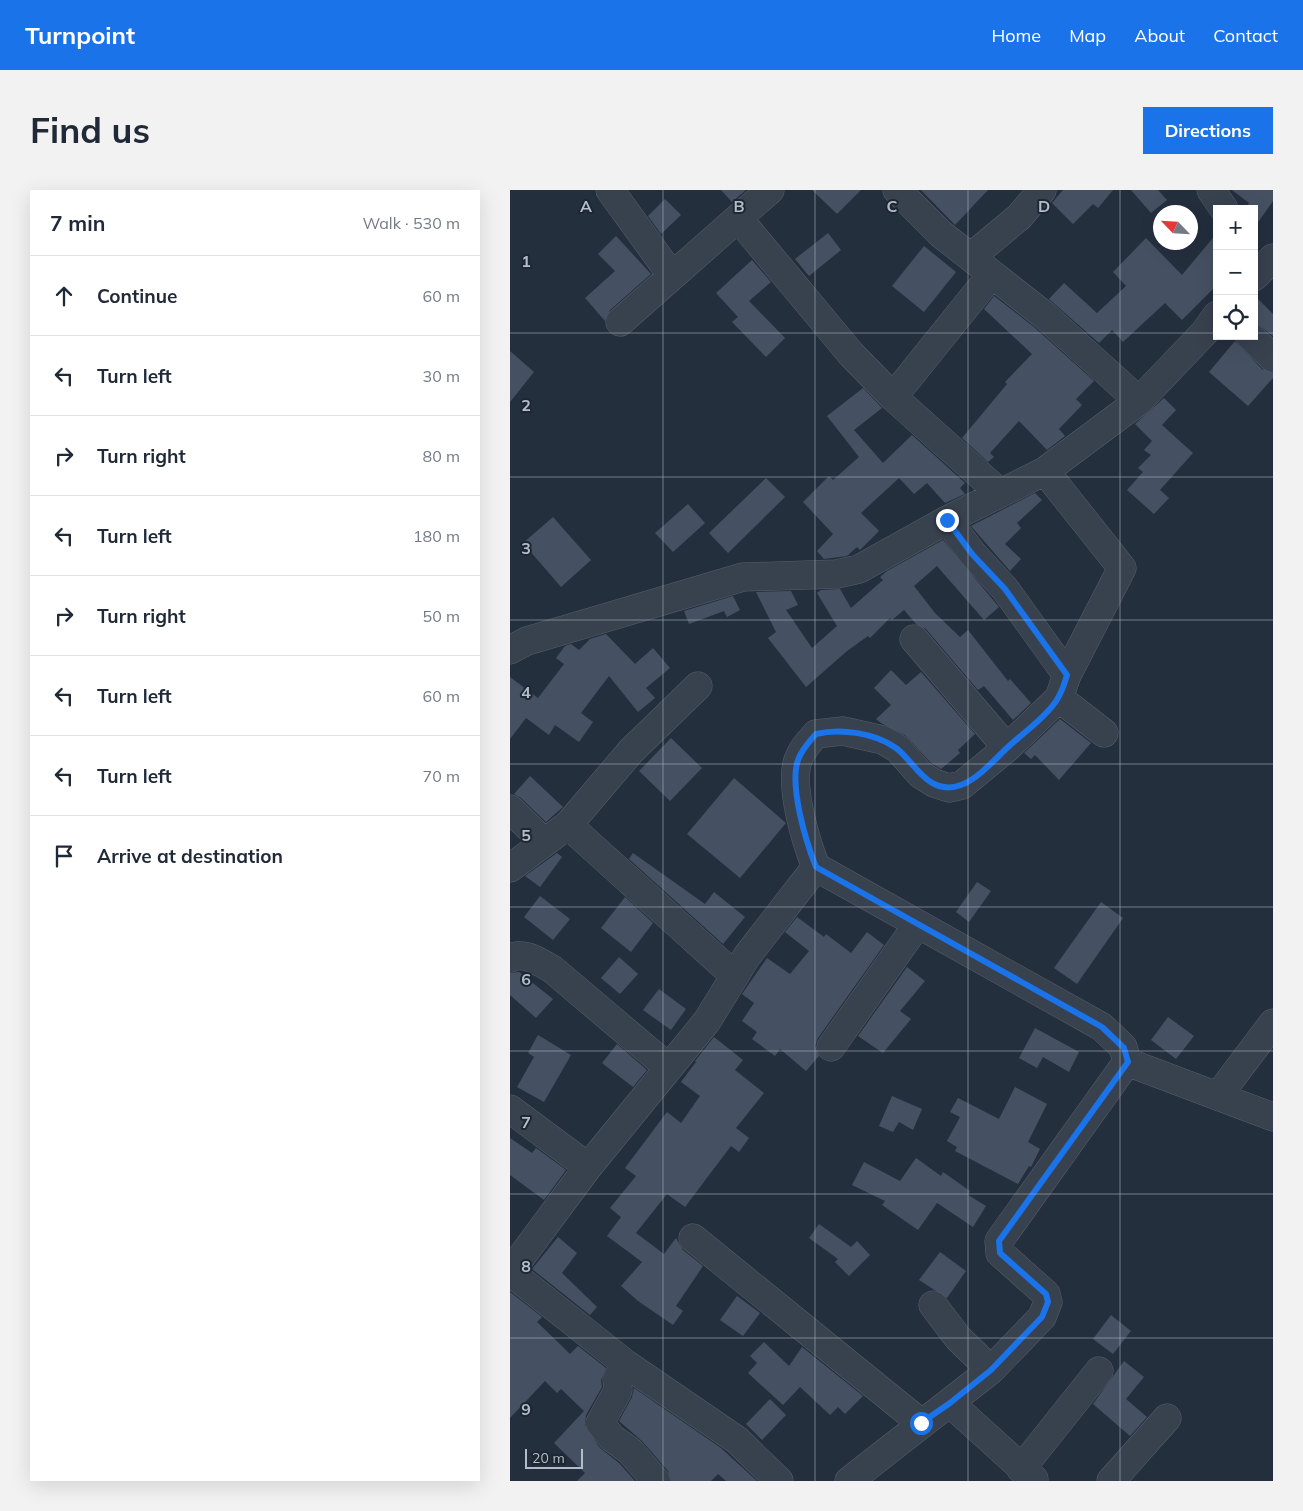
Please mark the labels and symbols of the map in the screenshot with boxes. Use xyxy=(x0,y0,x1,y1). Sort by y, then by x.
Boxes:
text: A xyxy=(580,196,592,216)
text: B xyxy=(733,196,745,216)
text: C xyxy=(887,196,898,216)
text: D xyxy=(1038,196,1050,216)
north arrow xyxy=(1153,205,1198,250)
text: 1 xyxy=(521,251,531,271)
text: 2 xyxy=(521,395,531,415)
route end xyxy=(936,509,959,532)
text: 3 xyxy=(521,538,531,558)
text: 4 xyxy=(521,682,531,702)
text: 5 xyxy=(521,825,531,845)
text: 6 xyxy=(521,969,531,989)
text: 7 xyxy=(521,1112,531,1132)
text: 8 xyxy=(521,1256,531,1276)
text: 9 xyxy=(521,1399,531,1419)
route start xyxy=(910,1412,933,1435)
scale bar xyxy=(525,1446,582,1469)

